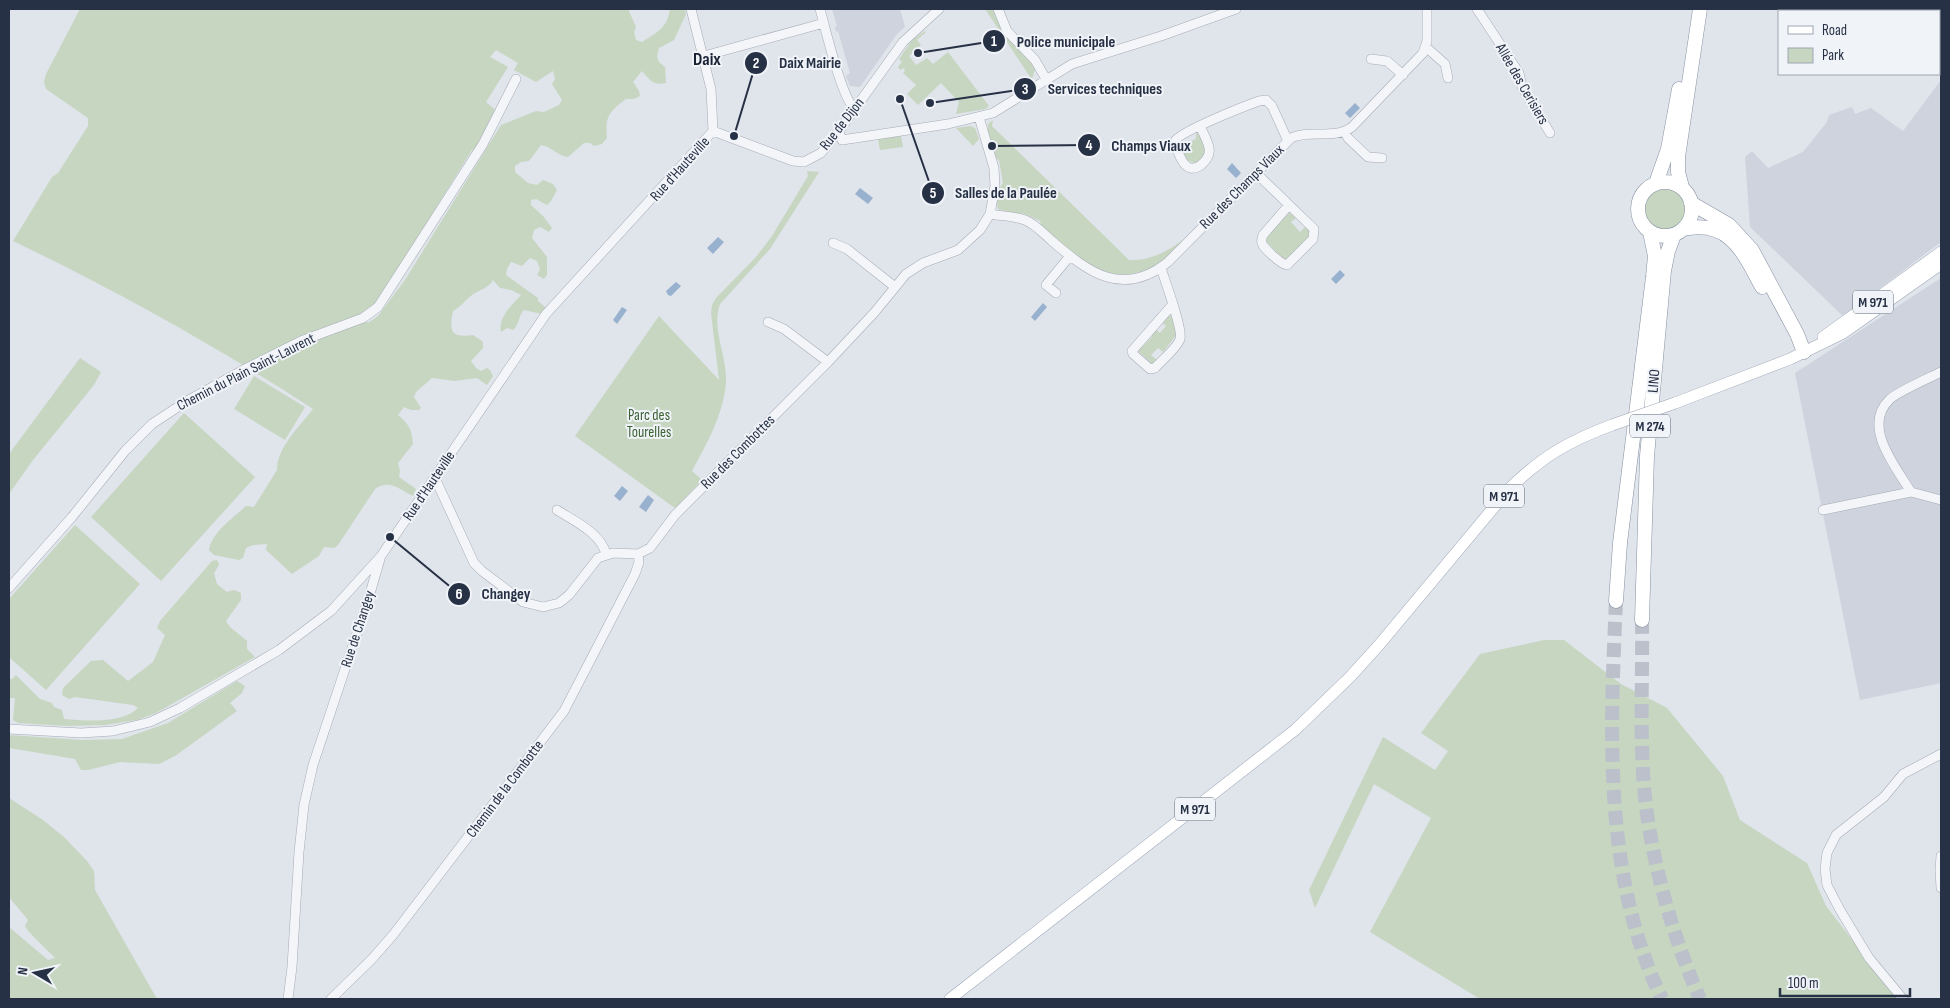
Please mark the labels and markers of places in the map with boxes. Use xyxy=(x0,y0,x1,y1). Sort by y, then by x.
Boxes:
callout: Police municipale xyxy=(981,26,1125,57)
callout: Daix Mairie xyxy=(744,47,851,78)
callout: Services techniques xyxy=(1013,73,1172,104)
callout: Champs Viaux xyxy=(1076,130,1201,161)
callout: Salles de la Paulée xyxy=(920,177,1067,208)
callout: Changey xyxy=(446,578,540,609)

